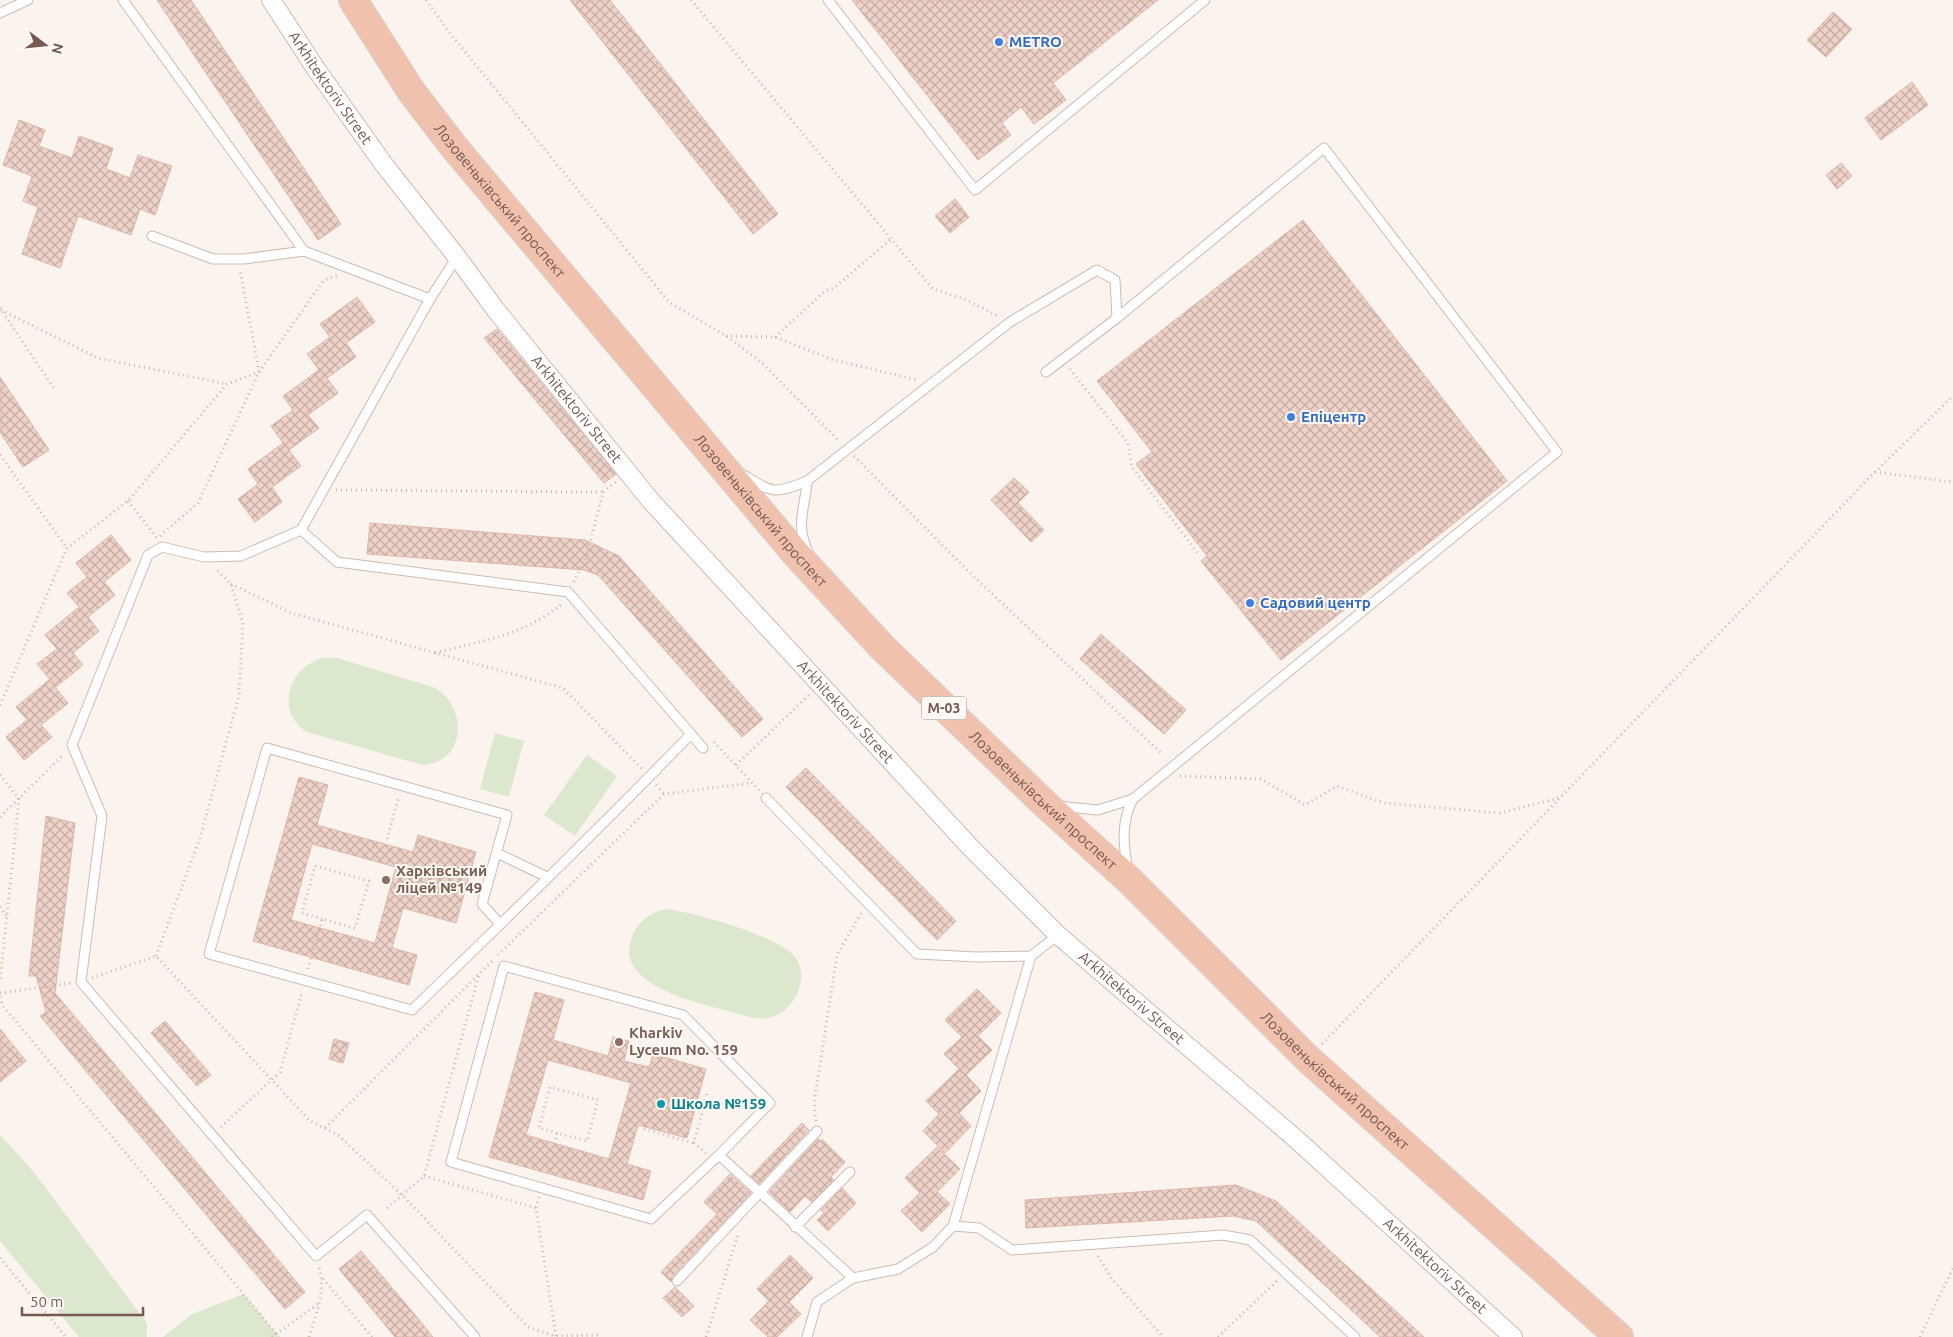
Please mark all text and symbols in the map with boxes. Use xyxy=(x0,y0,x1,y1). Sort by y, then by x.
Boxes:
north arrow xyxy=(20,20,70,70)
street label: Arkhitektoriv Street xyxy=(286,28,376,147)
place label: METRO xyxy=(1009,33,1062,50)
marker: METRO xyxy=(993,36,1005,48)
text: N xyxy=(48,41,67,56)
street label: Лозовеньківський проспект xyxy=(431,120,570,281)
street label: Arkhitektoriv Street xyxy=(528,352,626,466)
place label: Епіцентр xyxy=(1301,408,1366,425)
marker: Епіцентр xyxy=(1285,411,1297,423)
street label: Лозовеньківський проспект xyxy=(691,430,831,590)
place label: Садовий центр xyxy=(1260,594,1371,611)
marker: Садовий центр xyxy=(1244,597,1256,609)
street label: Arkhitektoriv Street xyxy=(794,657,897,766)
road number: М-03 xyxy=(922,696,966,720)
street label: Лозовеньківський проспект xyxy=(966,727,1121,873)
place label: Харківський ліцей №149 xyxy=(396,862,487,896)
marker: Харківський ліцей №149 xyxy=(380,874,392,886)
street label: Arkhitektoriv Street xyxy=(1075,948,1188,1048)
street label: Лозовеньківський проспект xyxy=(1257,1008,1413,1153)
place label: Kharkiv Lyceum No. 159 xyxy=(629,1024,738,1058)
marker: Kharkiv Lyceum No. 159 xyxy=(613,1036,625,1048)
place label: Школа №159 xyxy=(671,1095,766,1112)
marker: Школа №159 xyxy=(655,1098,667,1110)
street label: Arkhitektoriv Street xyxy=(1380,1214,1491,1317)
scale bar xyxy=(22,1284,144,1316)
text: 50 m xyxy=(30,1293,63,1310)

